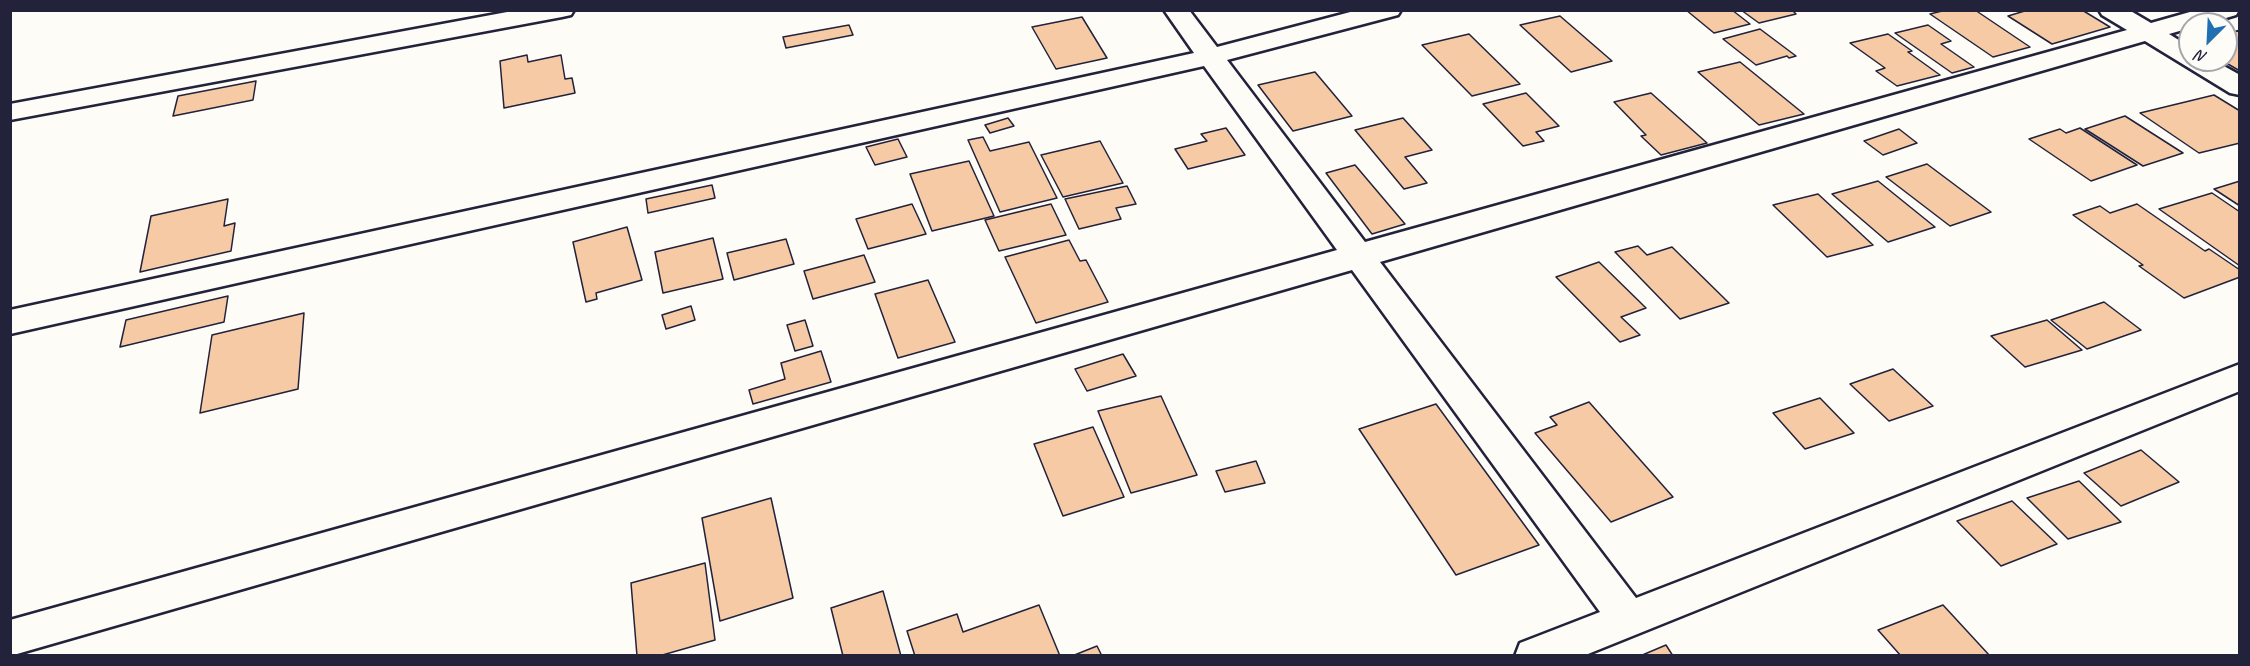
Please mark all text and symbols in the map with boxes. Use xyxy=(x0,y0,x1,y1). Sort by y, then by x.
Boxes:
north arrow xyxy=(2178,12,2238,72)
text: N xyxy=(2193,45,2210,68)

